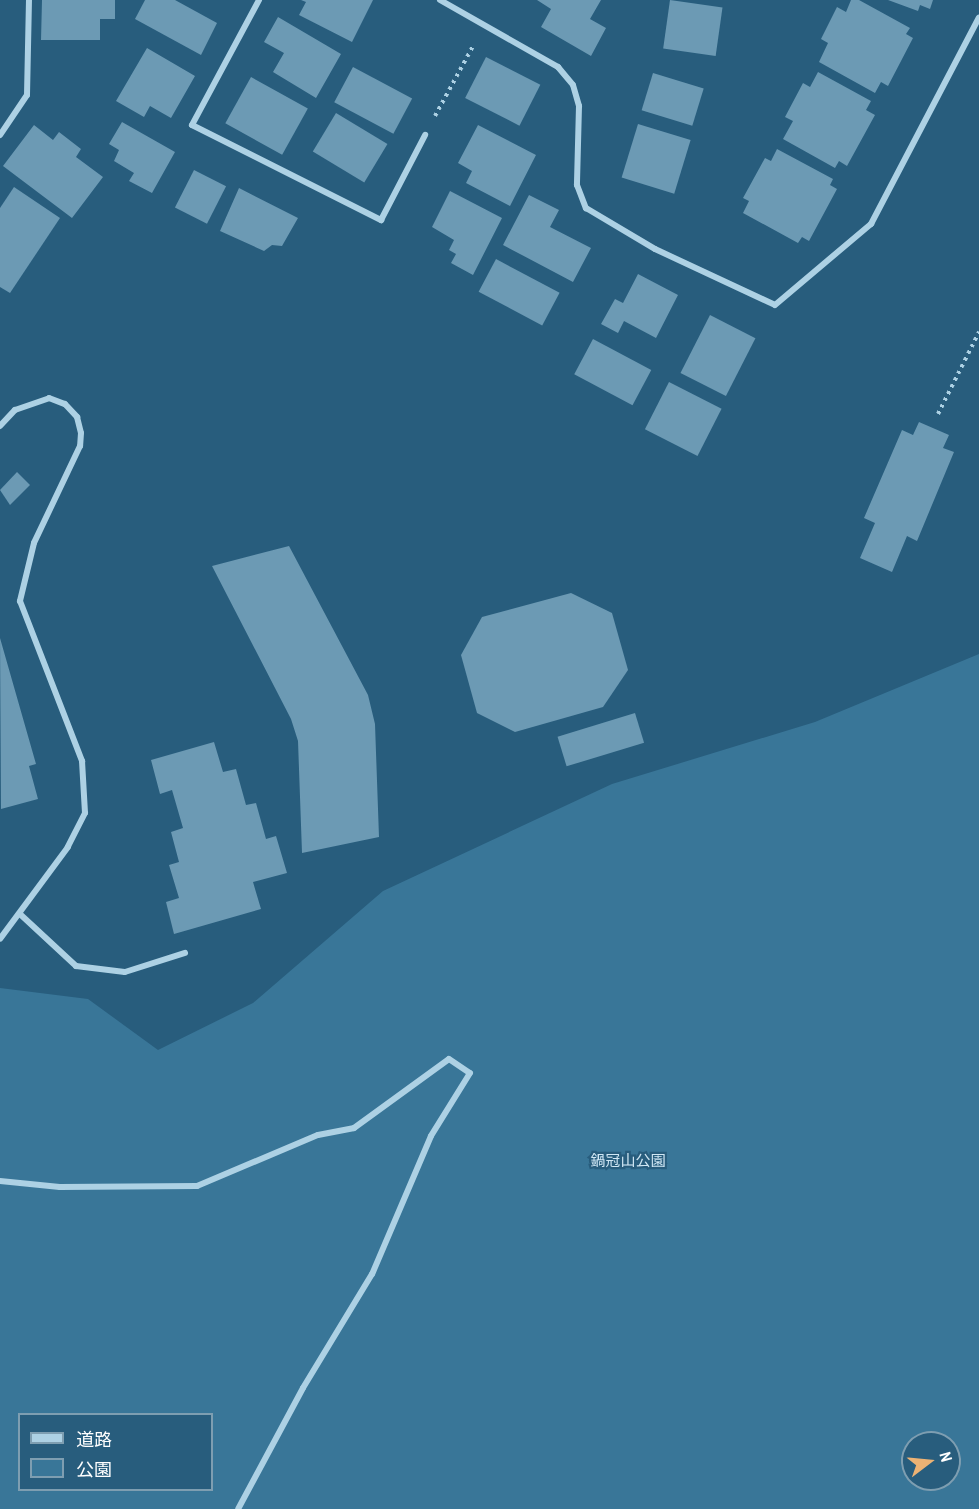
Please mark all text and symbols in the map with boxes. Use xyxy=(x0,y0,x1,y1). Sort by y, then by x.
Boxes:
park label: 鍋冠山公園 xyxy=(591,1152,665,1170)
legend xyxy=(18,1413,213,1491)
text: 道路 xyxy=(76,1427,112,1452)
north arrow xyxy=(901,1431,961,1491)
text: N xyxy=(934,1449,958,1464)
text: 公園 xyxy=(76,1457,112,1482)

